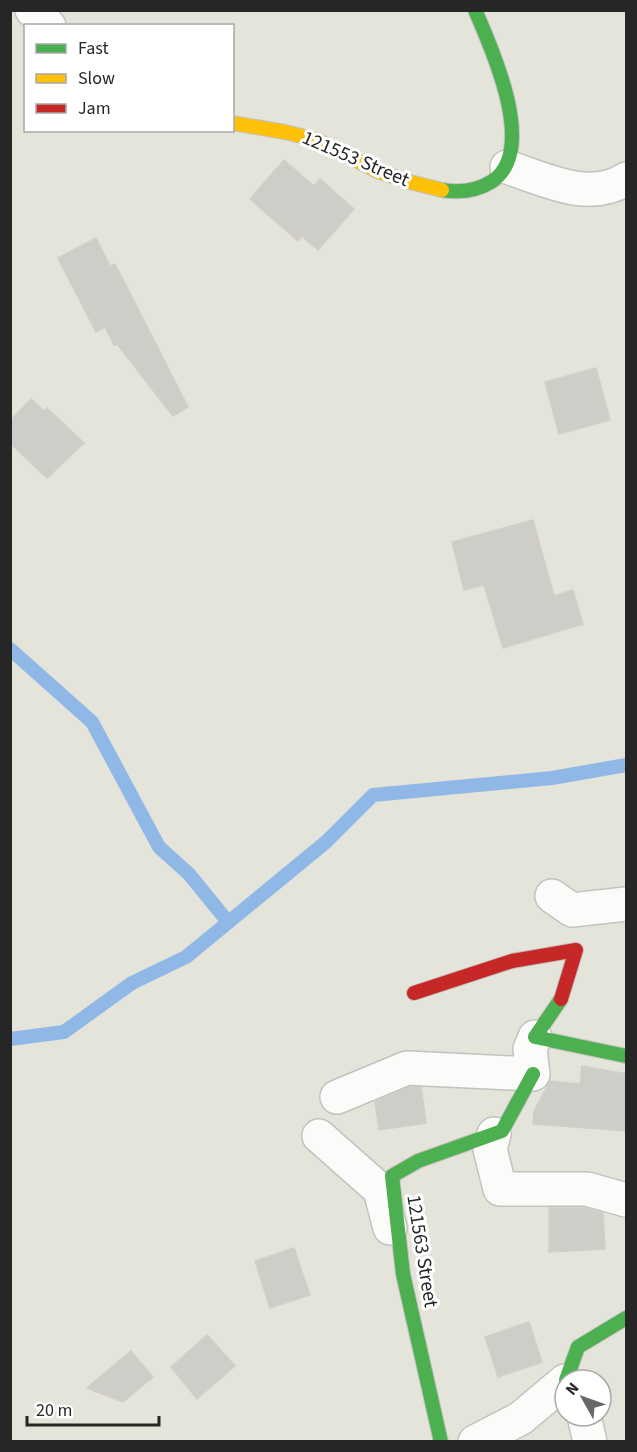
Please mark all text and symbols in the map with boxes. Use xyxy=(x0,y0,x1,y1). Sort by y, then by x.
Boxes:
legend xyxy=(24,24,234,132)
text: Fast xyxy=(78,36,109,61)
text: Slow xyxy=(78,66,115,91)
text: Jam xyxy=(78,96,111,121)
street label: 121553 Street xyxy=(298,124,414,194)
street label: 121563 Street xyxy=(399,1193,445,1310)
north arrow xyxy=(553,1368,613,1428)
text: N xyxy=(560,1378,584,1400)
scale bar xyxy=(27,1389,159,1427)
text: 20 m xyxy=(36,1398,72,1423)

